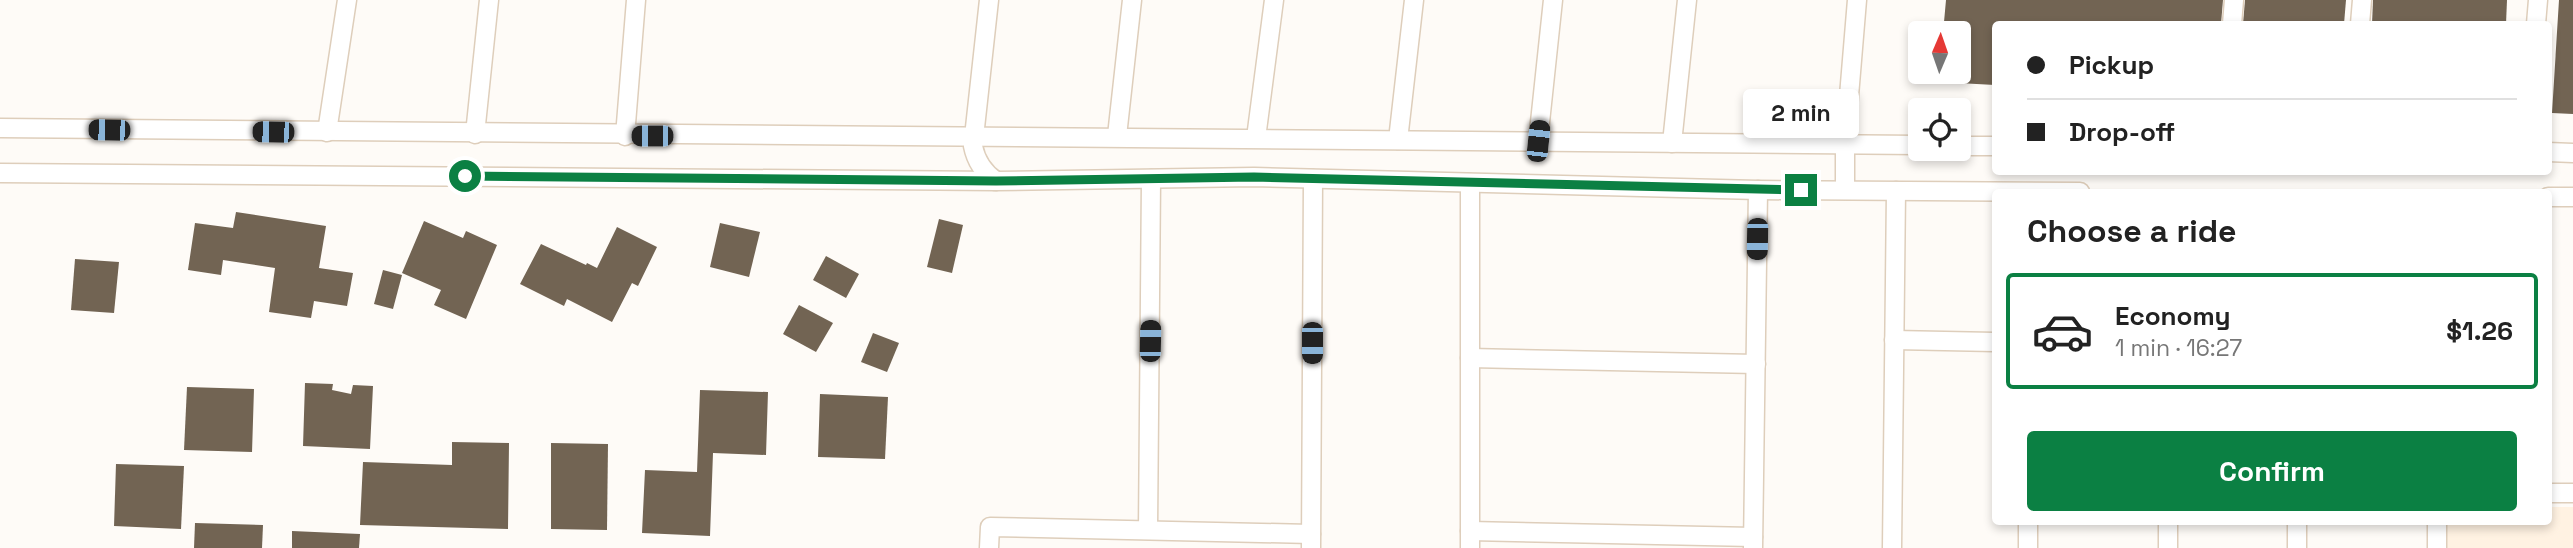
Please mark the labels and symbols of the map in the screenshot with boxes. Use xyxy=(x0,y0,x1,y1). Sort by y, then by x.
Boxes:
north arrow xyxy=(1908,21,1970,84)
callout: 2 min xyxy=(1743,88,1859,138)
car xyxy=(88,119,131,141)
car xyxy=(1526,119,1551,163)
car xyxy=(252,121,295,143)
car xyxy=(632,126,674,147)
route start xyxy=(449,160,481,192)
route end xyxy=(1785,174,1817,206)
car xyxy=(1747,218,1768,260)
car xyxy=(1140,320,1161,362)
car xyxy=(1302,322,1323,364)

